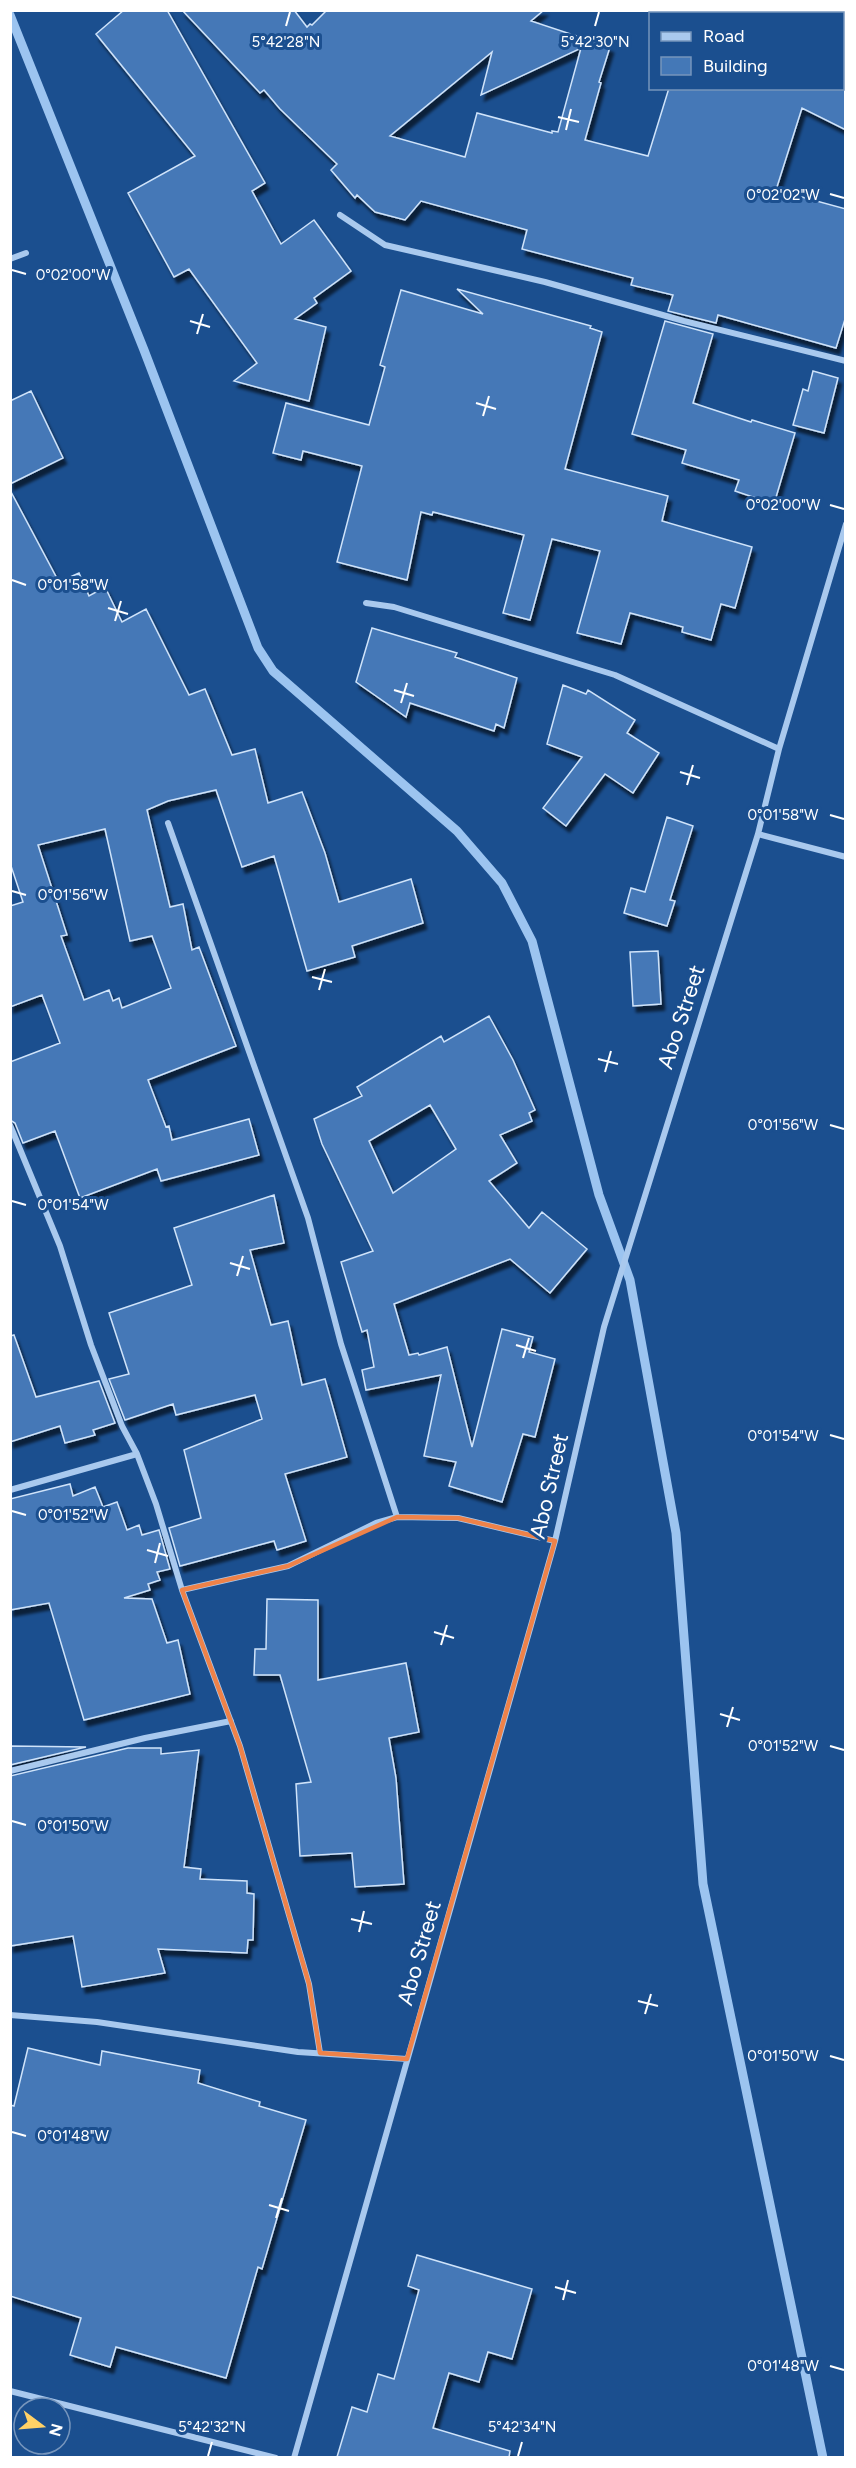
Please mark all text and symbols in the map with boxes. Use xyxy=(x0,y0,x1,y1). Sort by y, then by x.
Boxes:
legend xyxy=(649,12,844,90)
text: Road xyxy=(703,25,744,47)
text: 5°42'28"N xyxy=(252,33,320,51)
text: 5°42'30"N xyxy=(560,33,630,51)
text: Building xyxy=(703,55,768,77)
text: 0°02'02"W xyxy=(746,186,820,204)
text: 0°02'00"W xyxy=(36,266,111,284)
text: 0°02'00"W xyxy=(746,496,821,514)
text: 0°01'58"W xyxy=(38,576,109,594)
text: 0°01'58"W xyxy=(748,806,819,824)
text: 0°01'56"W xyxy=(38,886,109,904)
street label: Abo Street xyxy=(652,962,710,1072)
text: 0°01'56"W xyxy=(748,1116,819,1134)
text: 0°01'54"W xyxy=(37,1196,109,1214)
text: 0°01'54"W xyxy=(747,1427,819,1445)
street label: Abo Street xyxy=(524,1431,574,1541)
text: 0°01'52"W xyxy=(38,1506,109,1524)
text: 0°01'52"W xyxy=(748,1737,819,1755)
text: 0°01'50"W xyxy=(37,1817,109,1835)
street label: Abo Street xyxy=(391,1898,447,2008)
text: 0°01'50"W xyxy=(747,2047,819,2065)
text: 0°01'48"W xyxy=(37,2127,109,2145)
text: 0°01'48"W xyxy=(747,2357,819,2375)
north arrow xyxy=(12,2396,72,2456)
text: 5°42'32"N xyxy=(178,2418,246,2436)
text: 5°42'34"N xyxy=(488,2418,556,2436)
text: N xyxy=(45,2421,67,2439)

